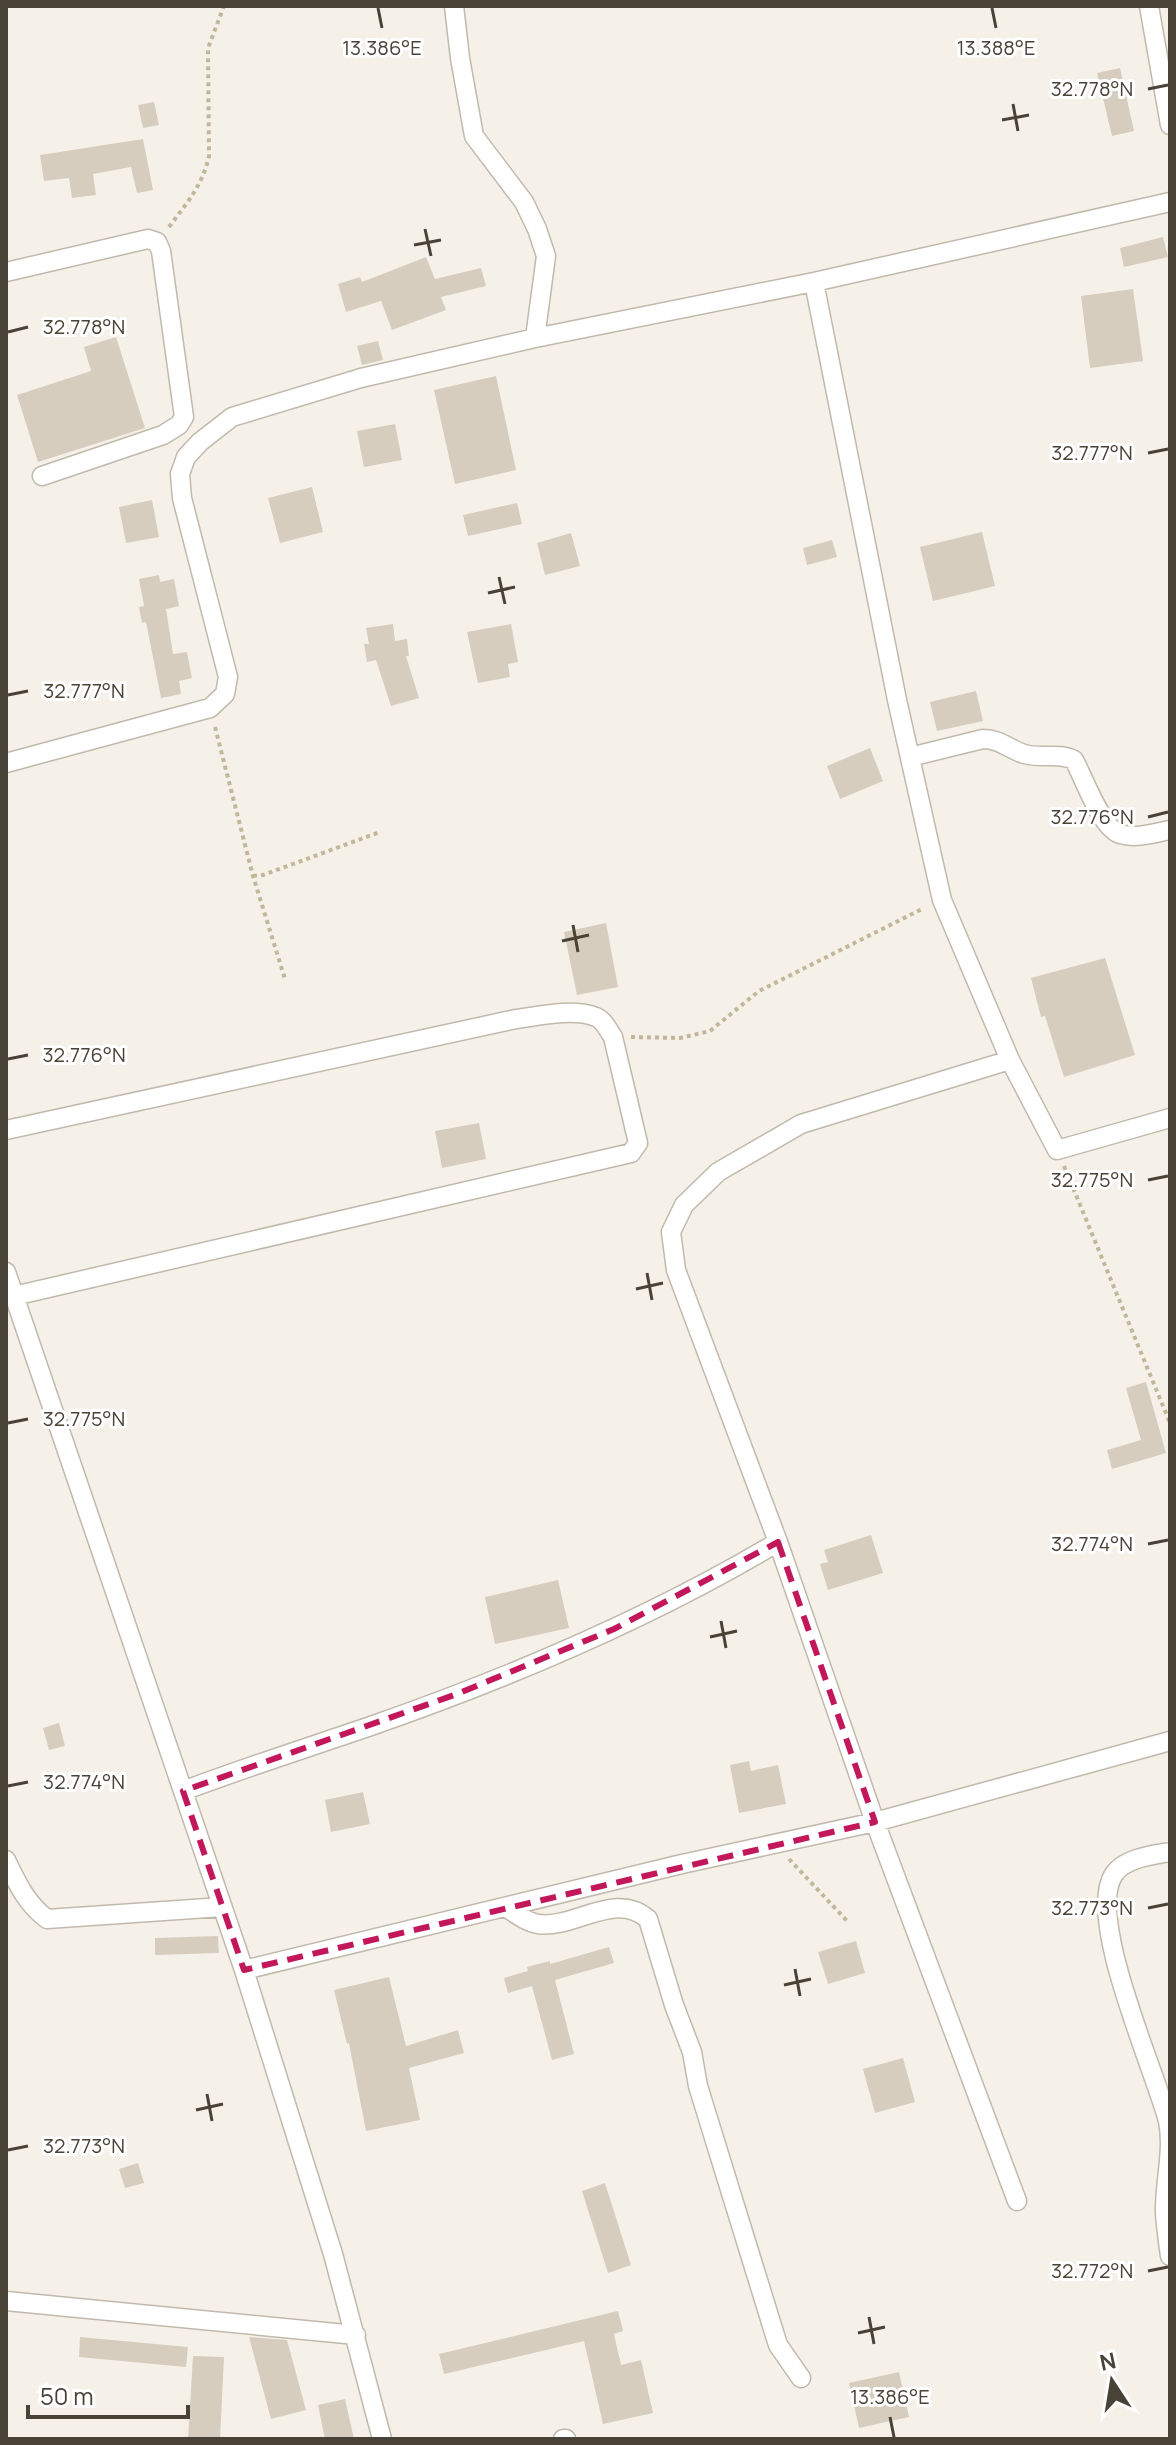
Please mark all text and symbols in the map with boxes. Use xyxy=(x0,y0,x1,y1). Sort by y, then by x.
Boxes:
text: 13.386°E xyxy=(342,34,422,61)
text: 13.388°E xyxy=(957,34,1035,61)
text: 32.778°N xyxy=(1051,75,1133,102)
text: 32.778°N xyxy=(43,313,125,340)
text: 32.777°N xyxy=(1051,439,1133,466)
text: 32.777°N xyxy=(43,677,125,704)
text: 32.776°N xyxy=(1050,803,1134,830)
text: 32.776°N xyxy=(42,1041,126,1068)
text: 32.775°N xyxy=(1051,1166,1133,1193)
text: 32.775°N xyxy=(43,1405,125,1432)
text: 32.774°N xyxy=(1051,1530,1133,1557)
text: 32.774°N xyxy=(43,1768,125,1795)
text: 32.773°N xyxy=(1051,1894,1133,1921)
text: 32.773°N xyxy=(43,2132,125,2159)
text: 32.772°N xyxy=(1051,2257,1133,2284)
north arrow xyxy=(1072,2341,1152,2421)
text: N xyxy=(1097,2345,1119,2378)
scale bar xyxy=(28,2369,188,2419)
text: 50 m xyxy=(40,2379,94,2412)
text: 13.386°E xyxy=(850,2383,930,2410)

